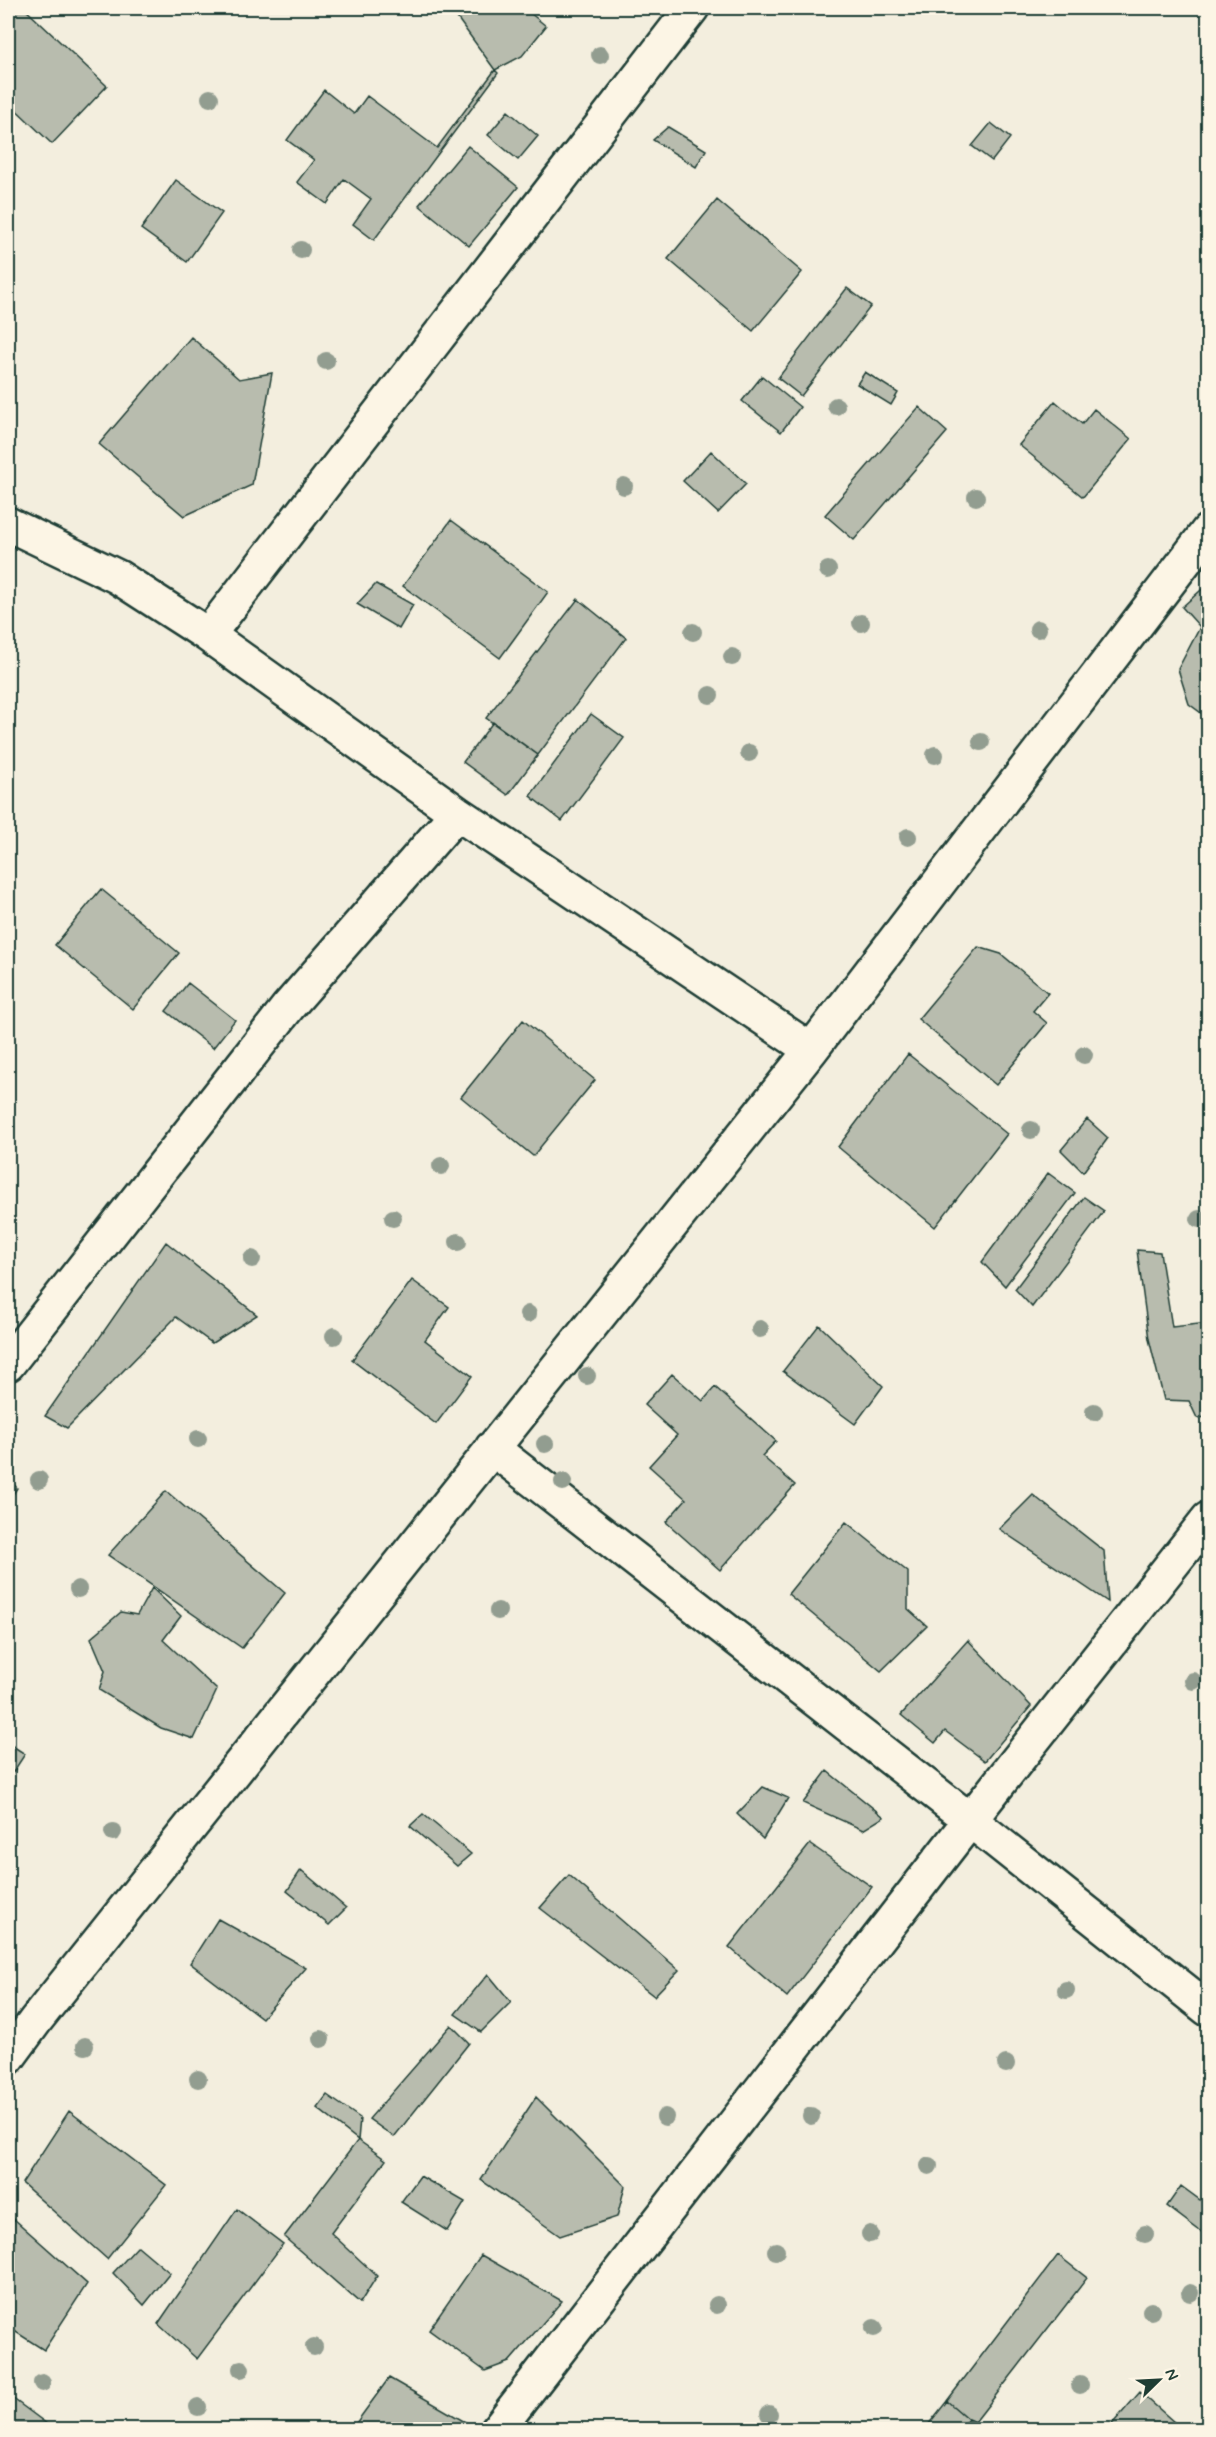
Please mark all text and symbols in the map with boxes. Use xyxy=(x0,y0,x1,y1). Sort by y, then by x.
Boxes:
north arrow xyxy=(1129,2350,1189,2410)
text: N xyxy=(1160,2365,1183,2384)

